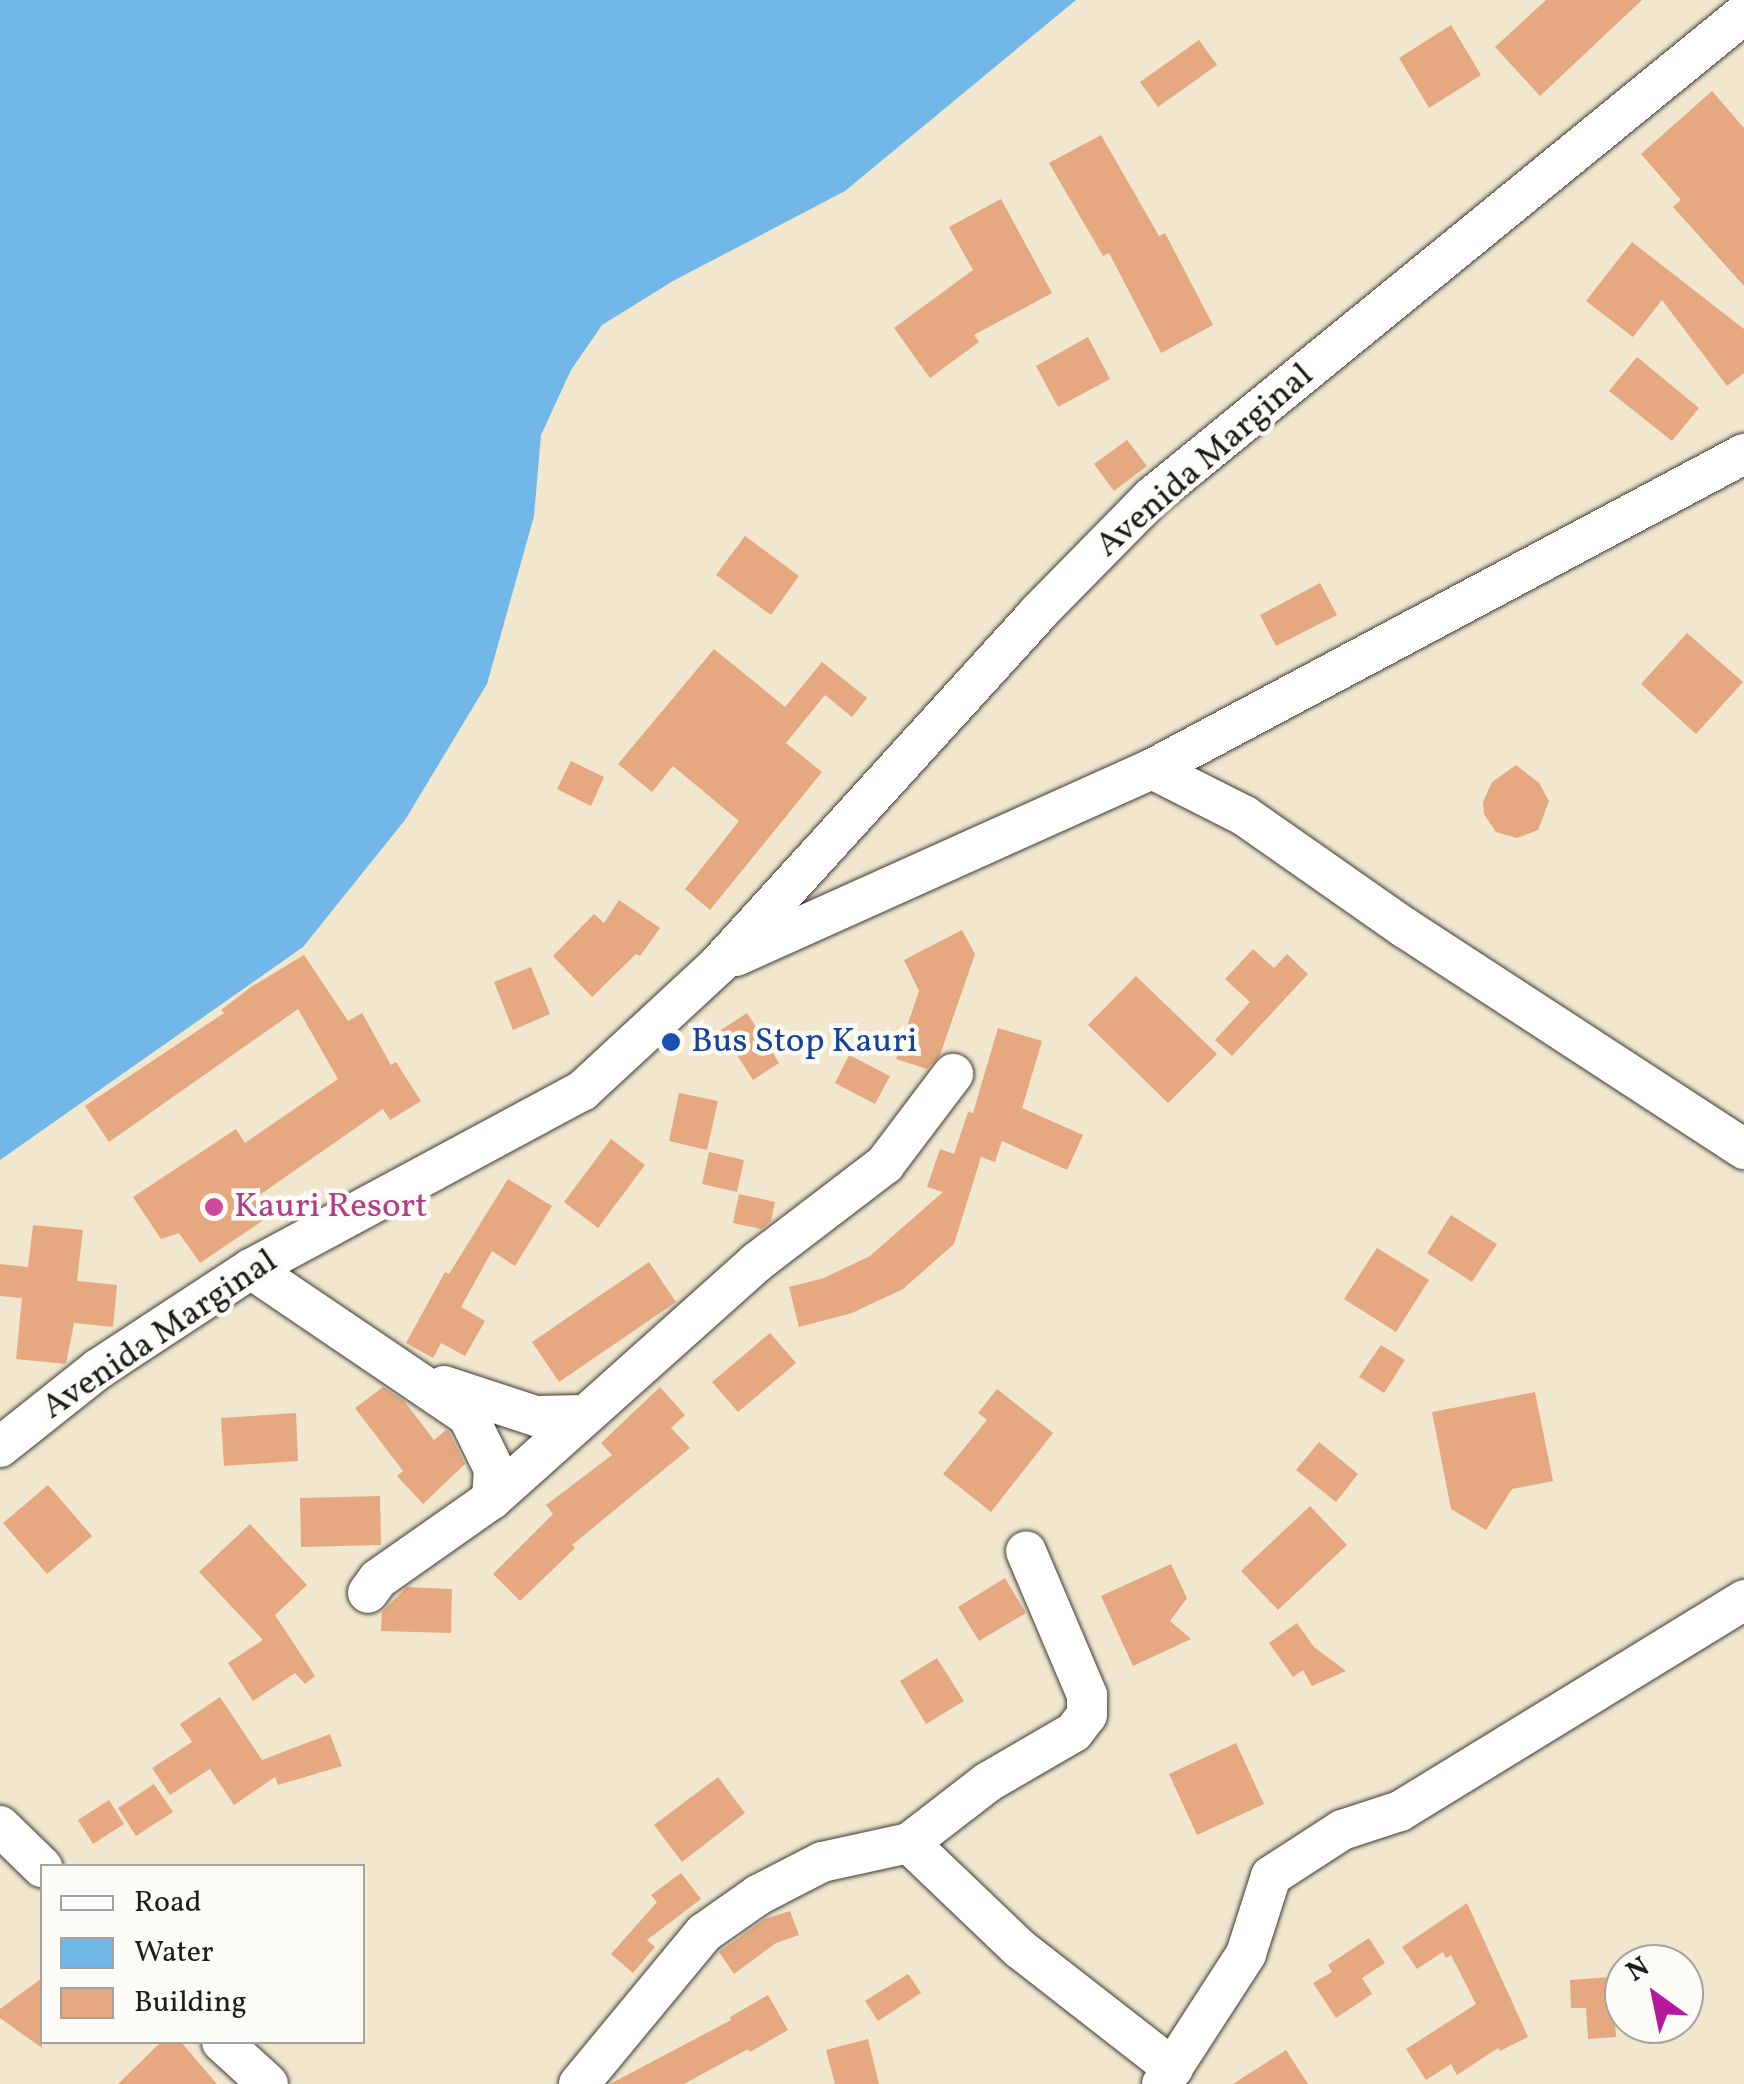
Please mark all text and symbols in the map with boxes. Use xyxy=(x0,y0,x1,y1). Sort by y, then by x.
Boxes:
street label: Avenida Marginal xyxy=(1088,355,1322,567)
place label: Bus Stop Kauri xyxy=(691,1021,918,1063)
marker: Bus Stop Kauri xyxy=(660,1031,682,1053)
place label: Kauri Resort xyxy=(234,1186,427,1228)
marker: Kauri Resort xyxy=(203,1196,225,1218)
street label: Avenida Marginal xyxy=(34,1241,286,1429)
legend xyxy=(40,1864,365,2044)
text: Road xyxy=(134,1882,202,1924)
text: Water xyxy=(134,1932,214,1974)
north arrow xyxy=(1604,1944,1704,2044)
text: N xyxy=(1619,1948,1658,1992)
text: Building xyxy=(134,1982,247,2024)

